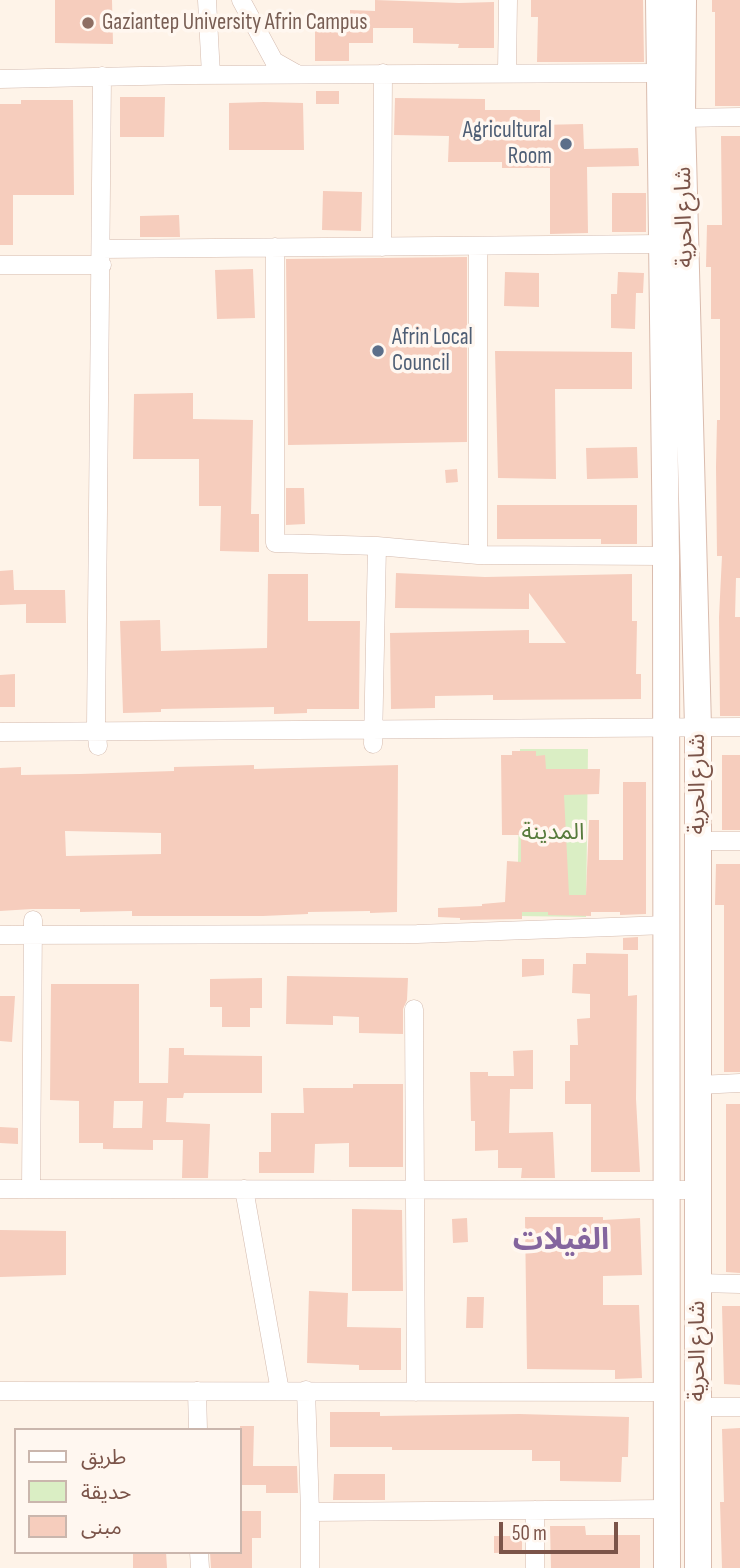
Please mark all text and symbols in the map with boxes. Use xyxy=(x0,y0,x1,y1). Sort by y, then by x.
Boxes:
place label: Gaziantep University Afrin Campus xyxy=(102,9,367,37)
marker: Gaziantep University Afrin Campus xyxy=(80,15,96,31)
place label: Agricultural Room xyxy=(463,117,552,171)
marker: Agricultural Room xyxy=(558,136,574,152)
street label: شارع الحرية xyxy=(670,166,700,268)
place label: Afrin Local Council xyxy=(392,324,473,378)
marker: Afrin Local Council xyxy=(370,343,386,359)
street label: شارع الحرية xyxy=(684,733,712,835)
park label: المدينة xyxy=(522,819,584,847)
district label: الفيلات xyxy=(513,1223,609,1259)
street label: شارع الحرية xyxy=(684,1300,712,1402)
legend xyxy=(14,1428,242,1554)
text: طريق xyxy=(81,1445,126,1470)
text: حديقة xyxy=(81,1480,131,1505)
scale bar xyxy=(502,1508,621,1552)
text: مبنى xyxy=(81,1515,122,1540)
text: 50 m xyxy=(512,1521,547,1546)

